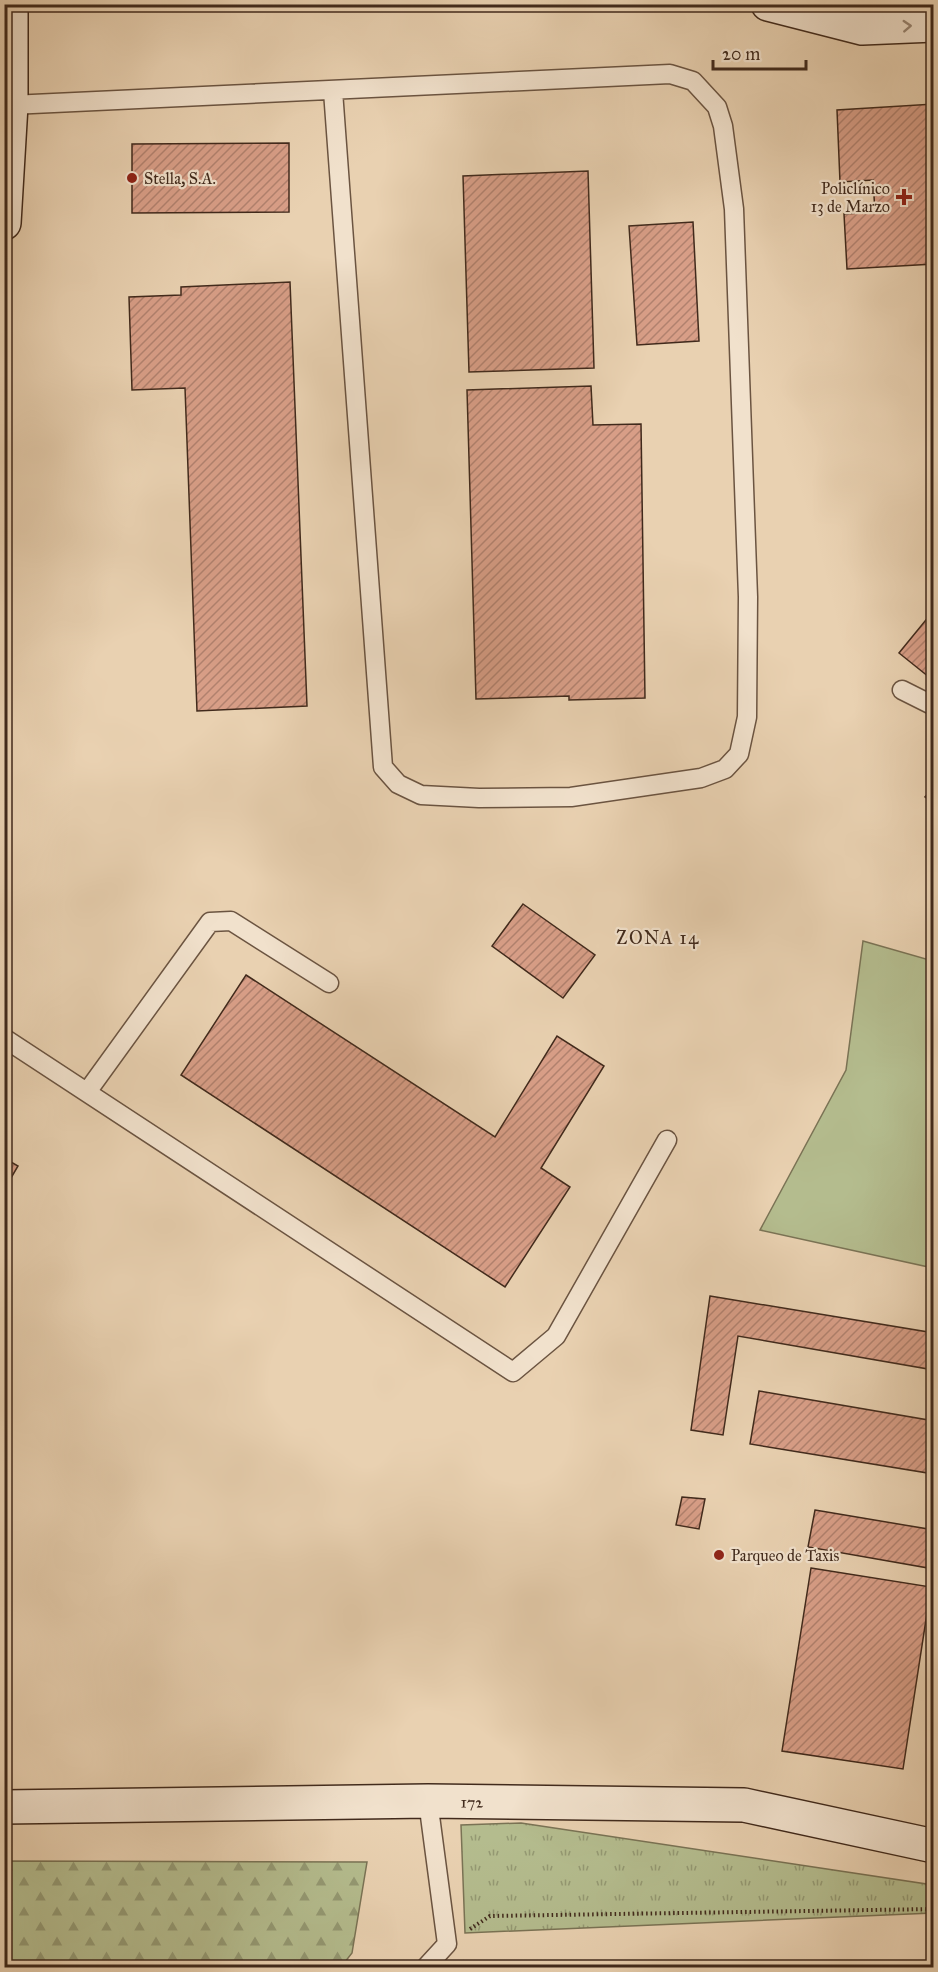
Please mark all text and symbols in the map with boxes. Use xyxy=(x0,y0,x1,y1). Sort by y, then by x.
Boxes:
one-way arrow xyxy=(903,20,912,33)
scale bar xyxy=(713,33,806,71)
text: 20 m xyxy=(722,43,760,65)
place label: Stella, S.A. xyxy=(144,169,216,188)
marker: Stella, S.A. xyxy=(125,171,139,185)
place label: Policlínico 13 de Marzo xyxy=(811,179,890,216)
marker: Policlínico 13 de Marzo xyxy=(895,188,913,206)
district label: ZONA 14 xyxy=(616,927,700,949)
place label: Parqueo de Taxis xyxy=(731,1546,839,1566)
marker: Parqueo de Taxis xyxy=(712,1548,726,1562)
street label: 172 xyxy=(460,1792,484,1812)

